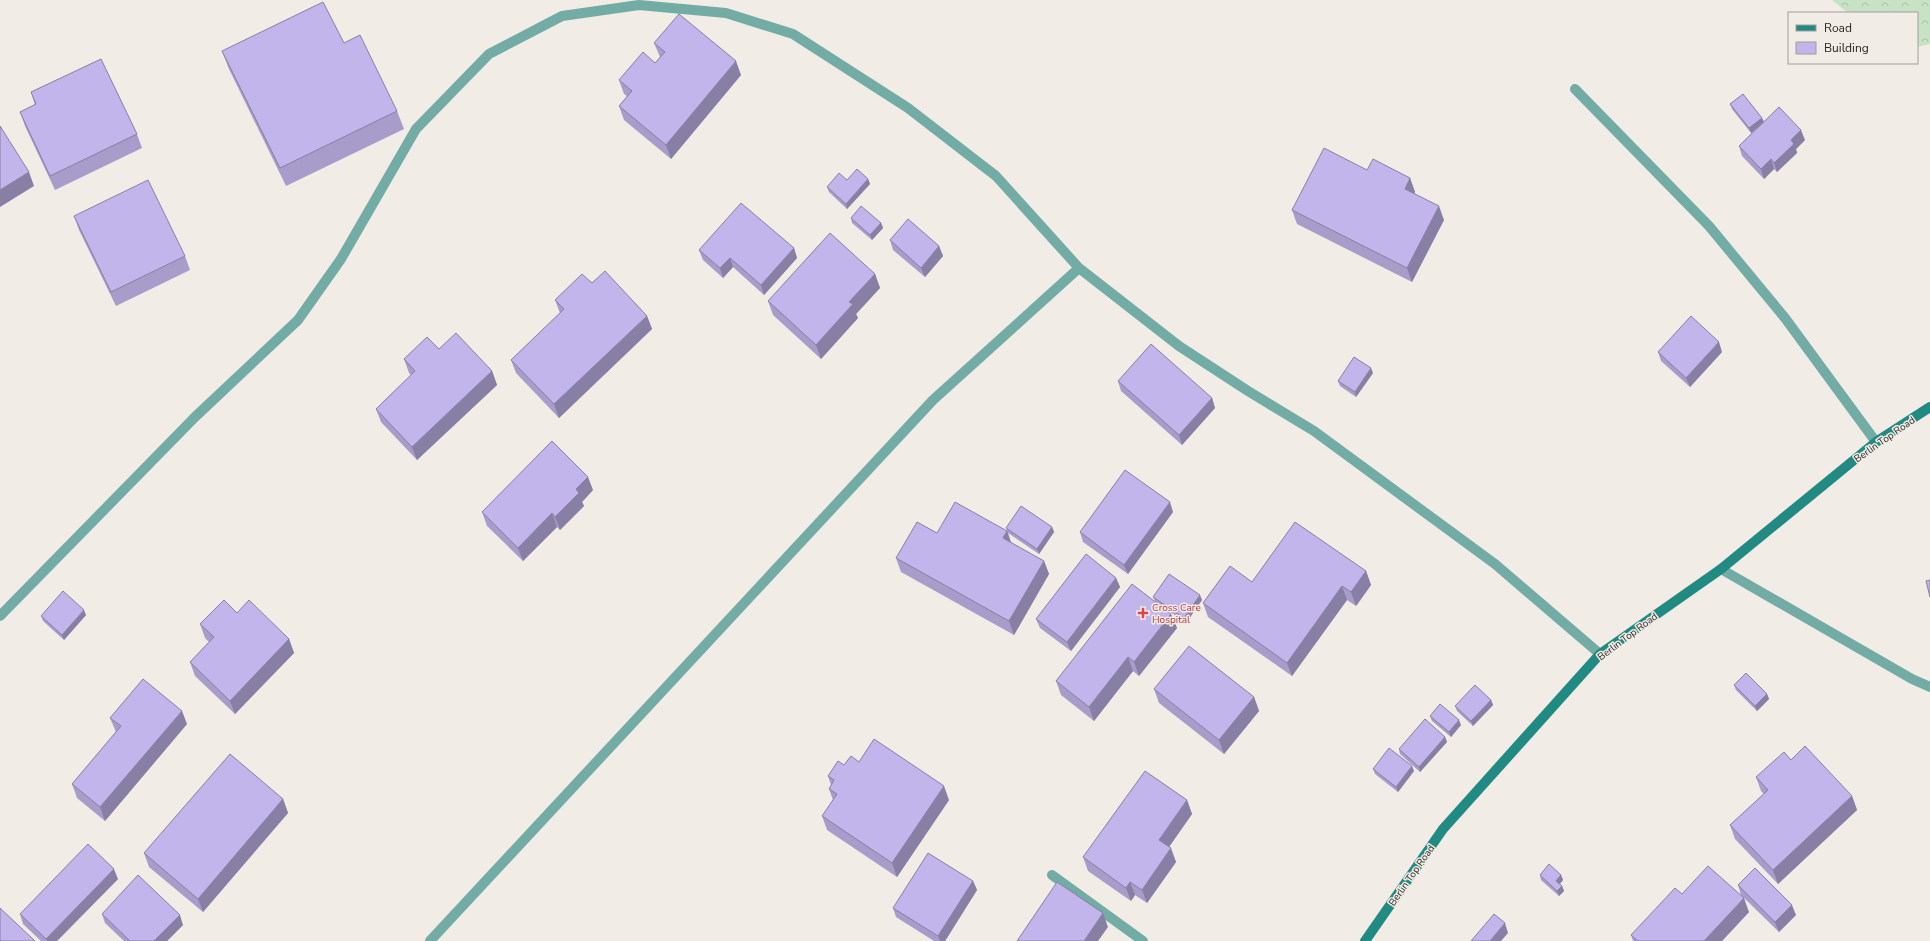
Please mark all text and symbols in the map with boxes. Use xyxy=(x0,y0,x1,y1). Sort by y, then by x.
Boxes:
legend xyxy=(1788,12,1918,64)
text: Road xyxy=(1824,20,1852,36)
text: Building xyxy=(1824,40,1869,56)
street label: Berlin Top Road xyxy=(1851,413,1918,466)
place label: Cross Care Hospital xyxy=(1152,601,1201,627)
marker: Cross Care Hospital xyxy=(1137,607,1149,619)
street label: Berlin Top Road xyxy=(1595,610,1661,664)
street label: Berlin Top Road xyxy=(1386,842,1438,909)

